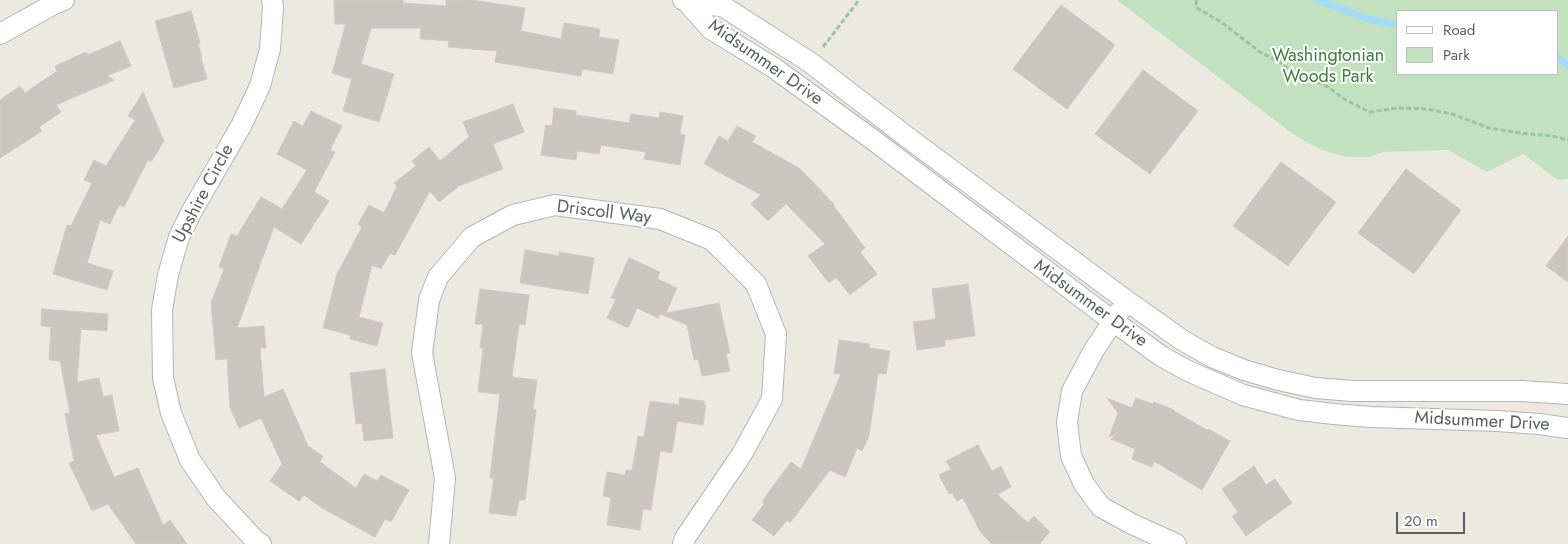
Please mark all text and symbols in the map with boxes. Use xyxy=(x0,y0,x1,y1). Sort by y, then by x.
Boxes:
legend xyxy=(1396,10,1558,75)
street label: Midsummer Drive xyxy=(703,15,827,111)
text: Road xyxy=(1443,19,1475,41)
text: Park xyxy=(1443,44,1470,66)
park label: Washingtonian Woods Park xyxy=(1272,46,1384,88)
street label: Upshire Circle xyxy=(169,141,239,247)
street label: Driscoll Way xyxy=(556,196,652,230)
street label: Midsummer Drive xyxy=(1029,256,1151,352)
street label: Midsummer Drive xyxy=(1414,408,1550,436)
scale bar xyxy=(1398,502,1467,534)
text: 20 m xyxy=(1404,510,1438,532)

